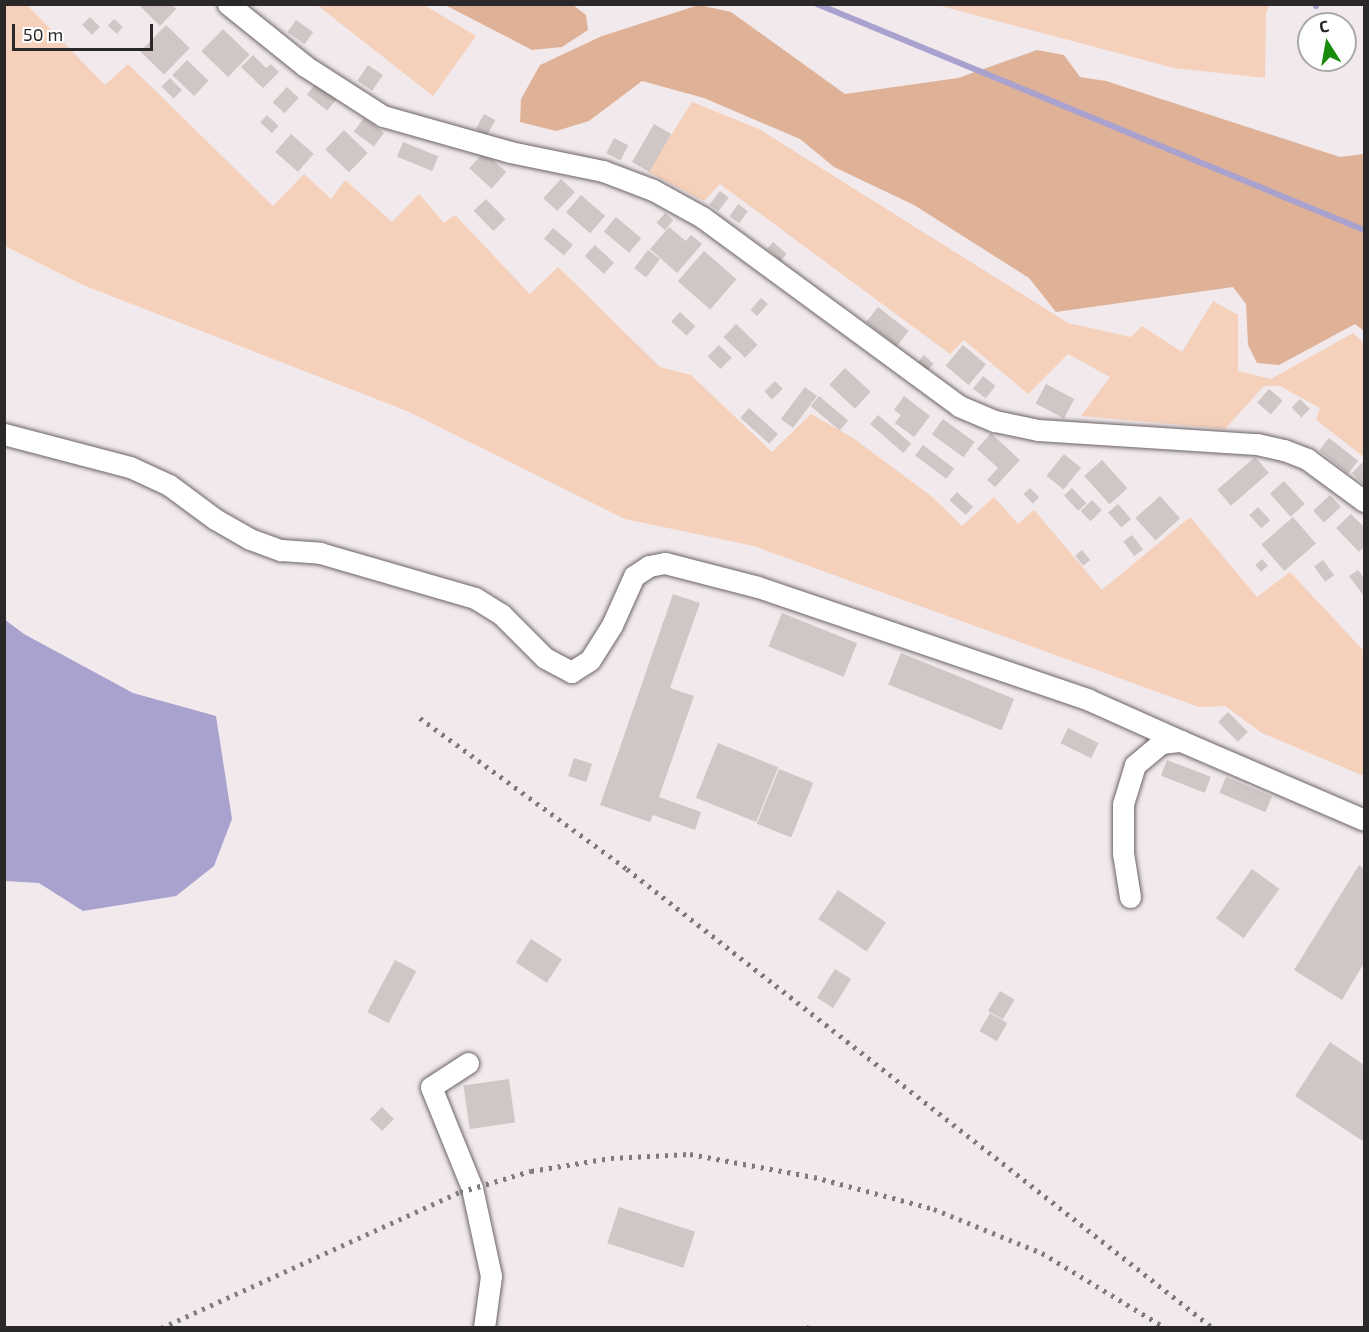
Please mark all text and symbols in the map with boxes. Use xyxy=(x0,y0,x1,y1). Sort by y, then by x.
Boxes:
scale bar xyxy=(15,12,156,50)
north arrow xyxy=(1297,12,1357,72)
text: С xyxy=(1317,16,1330,36)
text: 50 m xyxy=(23,23,63,45)

